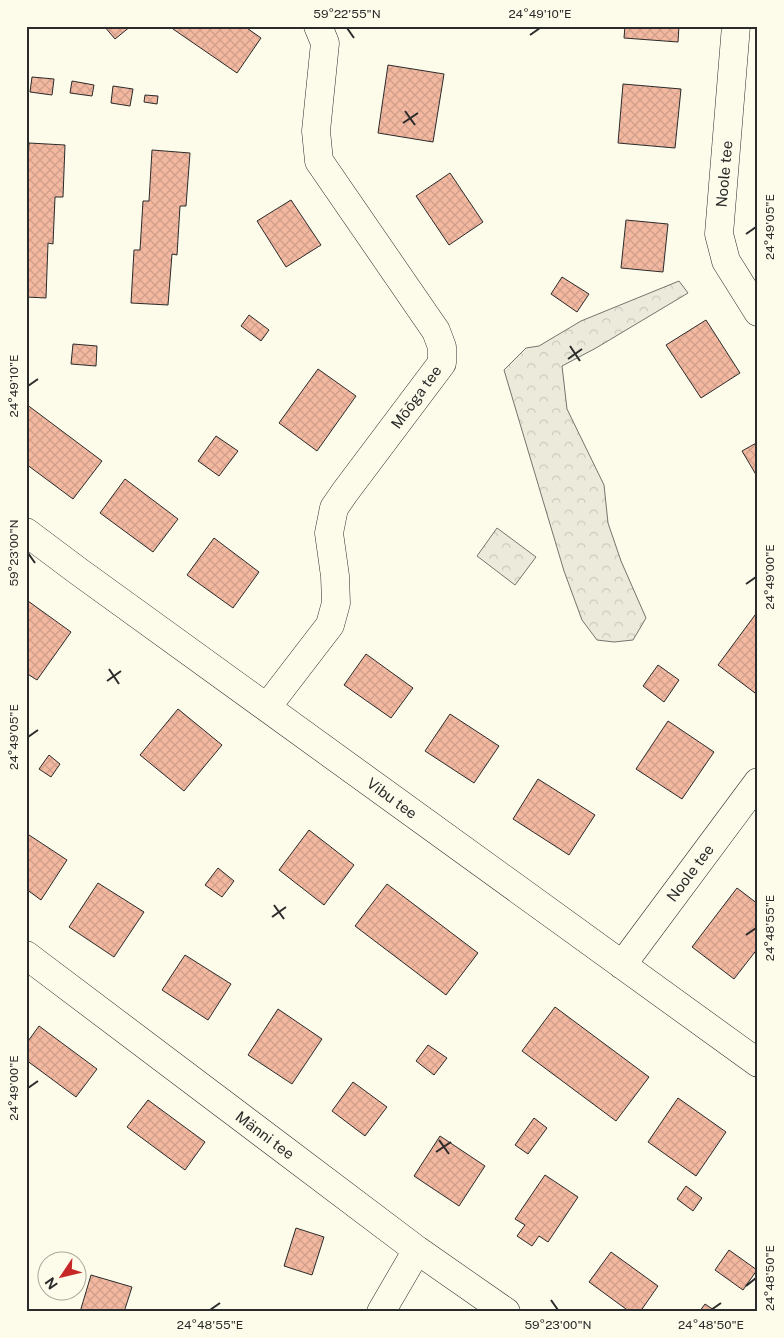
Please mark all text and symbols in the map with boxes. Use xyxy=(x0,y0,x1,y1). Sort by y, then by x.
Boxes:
text: 59°22'55"N xyxy=(313,7,381,21)
text: 24°49'10"E xyxy=(508,7,572,21)
street label: Noole tee xyxy=(713,140,735,208)
text: 24°49'05"E xyxy=(763,194,777,260)
text: 24°49'10"E xyxy=(7,354,21,418)
street label: Mõõga tee xyxy=(387,362,445,432)
text: 59°23'00"N xyxy=(7,519,21,587)
text: 24°49'00"E xyxy=(763,544,777,610)
text: 24°49'05"E xyxy=(7,704,21,770)
street label: Vibu tee xyxy=(364,774,420,822)
street label: Noole tee xyxy=(663,841,717,905)
text: 24°48'55"E xyxy=(763,895,777,961)
text: 24°49'00"E xyxy=(7,1055,21,1121)
street label: Männi tee xyxy=(232,1108,298,1162)
text: 24°48'50"E xyxy=(763,1245,777,1311)
north arrow xyxy=(38,1250,88,1300)
text: N xyxy=(42,1274,61,1293)
text: 24°48'55"E xyxy=(177,1318,243,1332)
text: 59°23'00"N xyxy=(524,1318,592,1332)
text: 24°48'50"E xyxy=(678,1318,744,1332)

